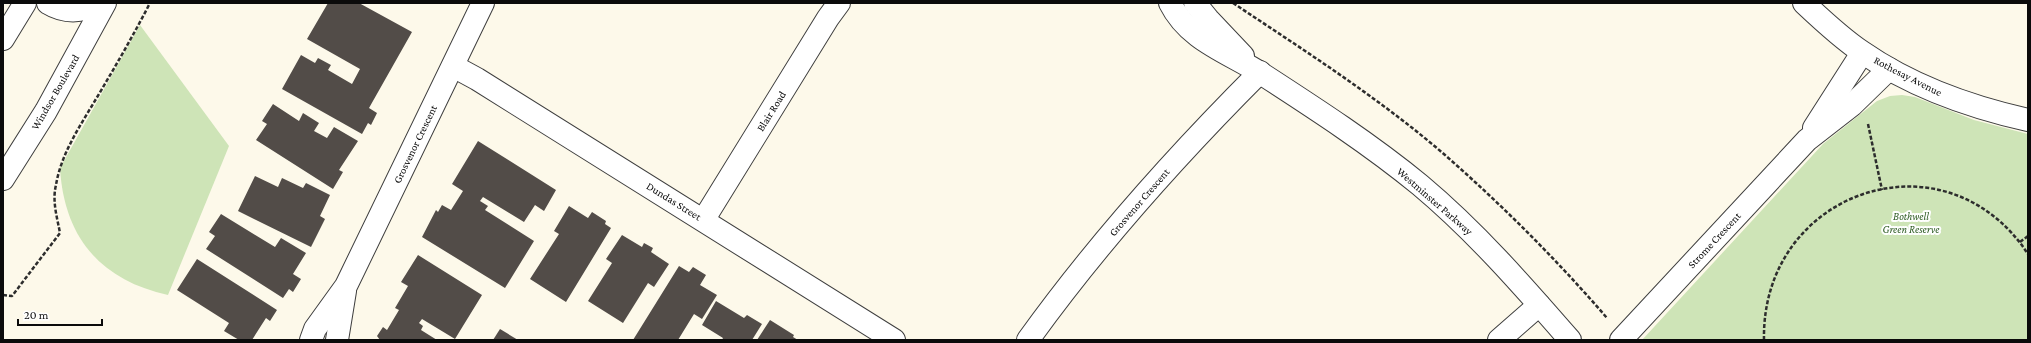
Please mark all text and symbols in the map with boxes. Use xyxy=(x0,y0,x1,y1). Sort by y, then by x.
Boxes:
street label: Windsor Boulevard xyxy=(29,52,82,132)
street label: Rothesay Avenue xyxy=(1872,54,1944,99)
street label: Blair Road xyxy=(754,89,788,133)
street label: Grosvenor Crescent xyxy=(391,103,439,185)
street label: Grosvenor Crescent xyxy=(1106,165,1172,238)
street label: Westminster Parkway xyxy=(1394,165,1476,238)
street label: Dundas Street xyxy=(644,179,704,223)
street label: Strome Crescent xyxy=(1685,209,1743,270)
park label: Bothwell Green Reserve xyxy=(1882,210,1940,235)
scale bar xyxy=(18,301,102,327)
text: 20 m xyxy=(24,308,49,322)

